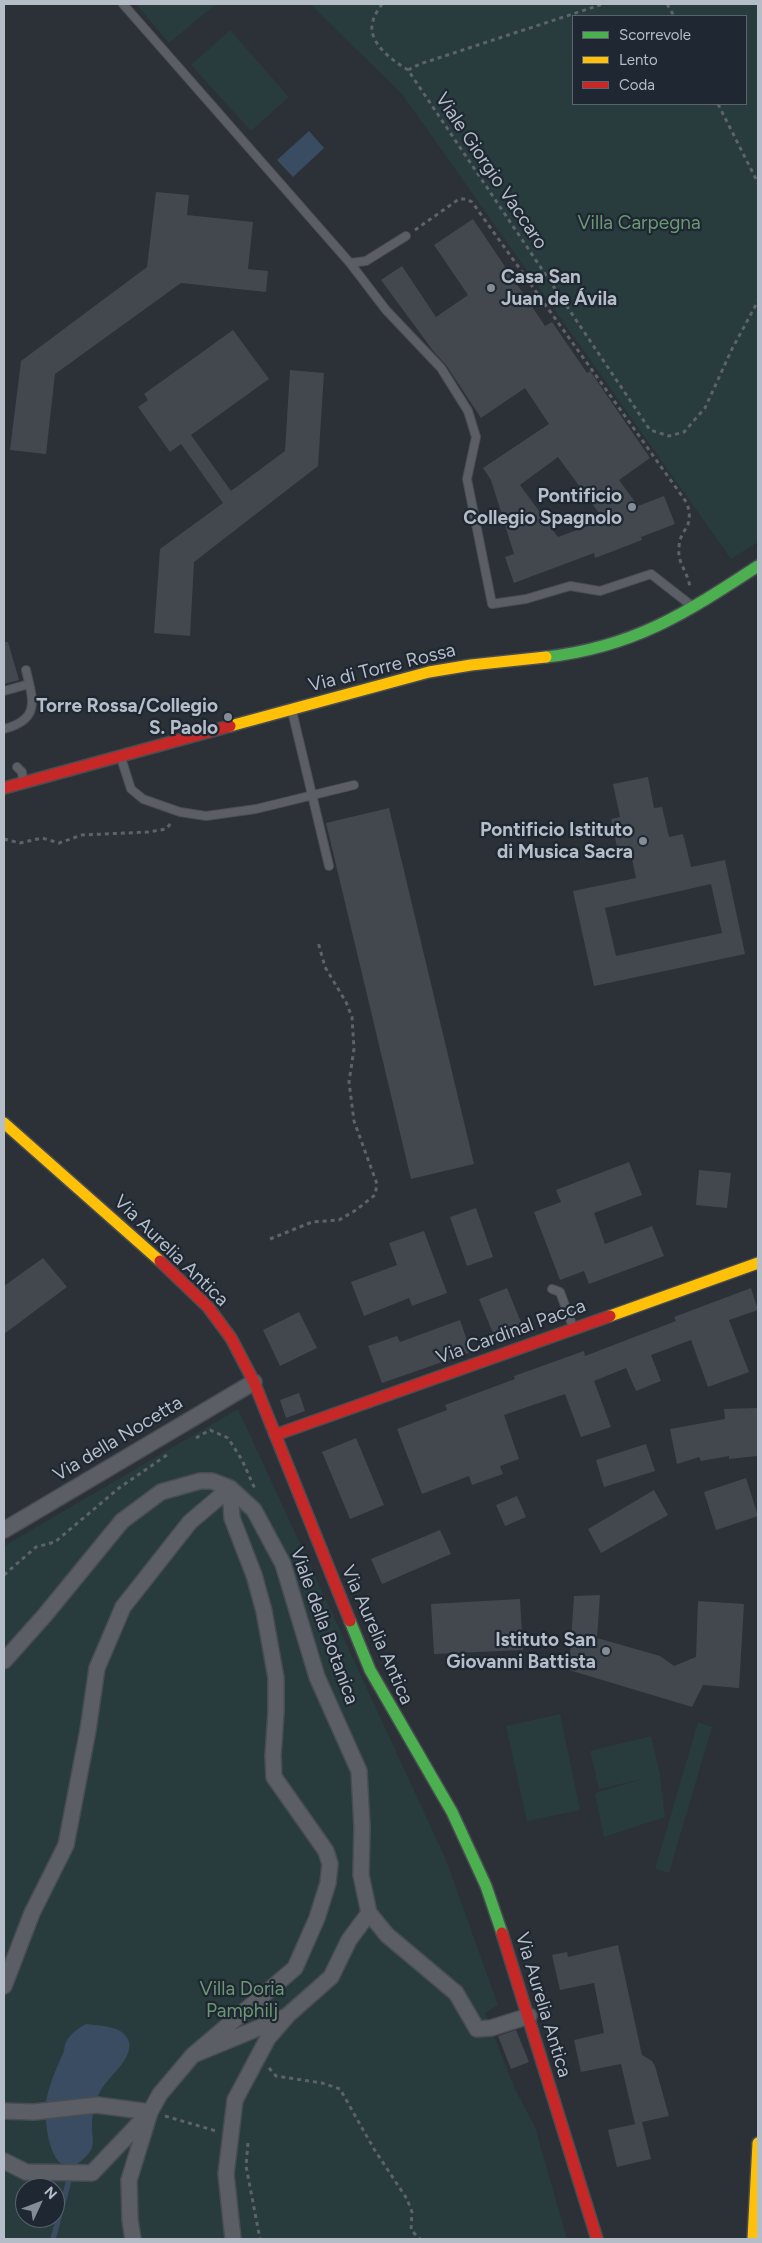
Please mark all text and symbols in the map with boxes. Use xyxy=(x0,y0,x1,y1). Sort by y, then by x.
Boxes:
legend xyxy=(572,15,747,105)
text: Scorrevole xyxy=(619,26,691,44)
text: Lento xyxy=(619,51,658,69)
text: Coda xyxy=(619,76,655,94)
street label: Viale Giorgio Vaccaro xyxy=(430,88,552,254)
park label: Villa Carpegna xyxy=(577,212,701,234)
place label: Casa San Juan de Ávila xyxy=(501,266,617,310)
marker: Casa San Juan de Ávila xyxy=(485,282,497,294)
place label: Pontificio Collegio Spagnolo xyxy=(463,485,622,529)
marker: Pontificio Collegio Spagnolo xyxy=(626,501,638,513)
street label: Via di Torre Rossa xyxy=(306,639,458,697)
place label: Torre Rossa/Collegio S. Paolo xyxy=(36,695,218,739)
marker: Torre Rossa/Collegio S. Paolo xyxy=(222,711,234,723)
place label: Pontificio Istituto di Musica Sacra xyxy=(480,819,633,863)
marker: Pontificio Istituto di Musica Sacra xyxy=(637,835,649,847)
street label: Via Aurelia Antica xyxy=(109,1191,233,1311)
street label: Via Cardinal Pacca xyxy=(433,1294,589,1370)
street label: Via della Nocetta xyxy=(49,1391,187,1487)
street label: Viale della Botanica xyxy=(285,1544,363,1708)
street label: Via Aurelia Antica xyxy=(336,1562,418,1708)
place label: Istituto San Giovanni Battista xyxy=(446,1629,596,1673)
marker: Istituto San Giovanni Battista xyxy=(600,1645,612,1657)
street label: Via Aurelia Antica xyxy=(510,1930,576,2080)
park label: Villa Doria Pamphilj xyxy=(200,1978,284,2022)
north arrow xyxy=(15,2178,65,2228)
text: N xyxy=(41,2183,61,2203)

